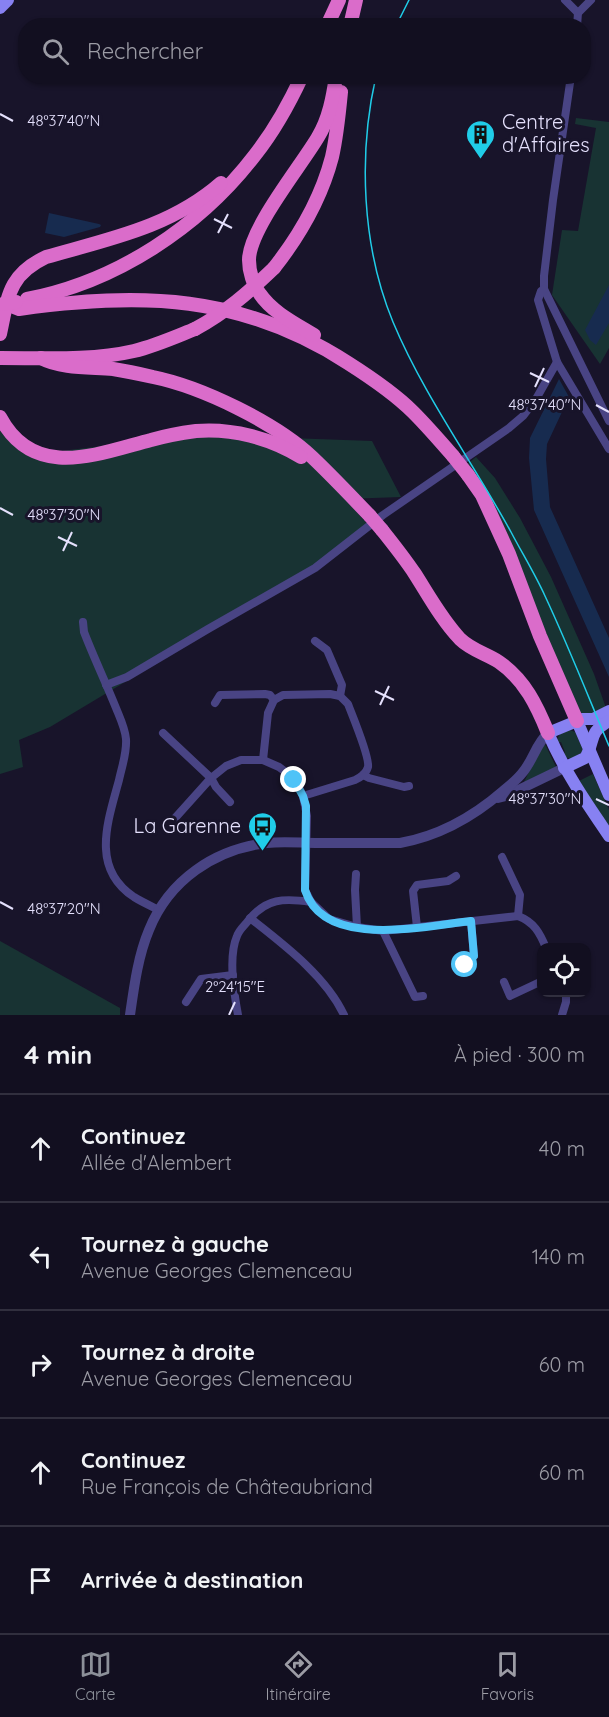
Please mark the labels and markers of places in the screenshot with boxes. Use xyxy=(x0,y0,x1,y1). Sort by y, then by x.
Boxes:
place label: Centre d'Affaires xyxy=(502,109,590,157)
building icon: Centre d'Affaires xyxy=(465,118,497,160)
bus stop icon: La Garenne xyxy=(246,810,278,852)
place label: La Garenne xyxy=(134,813,241,838)

